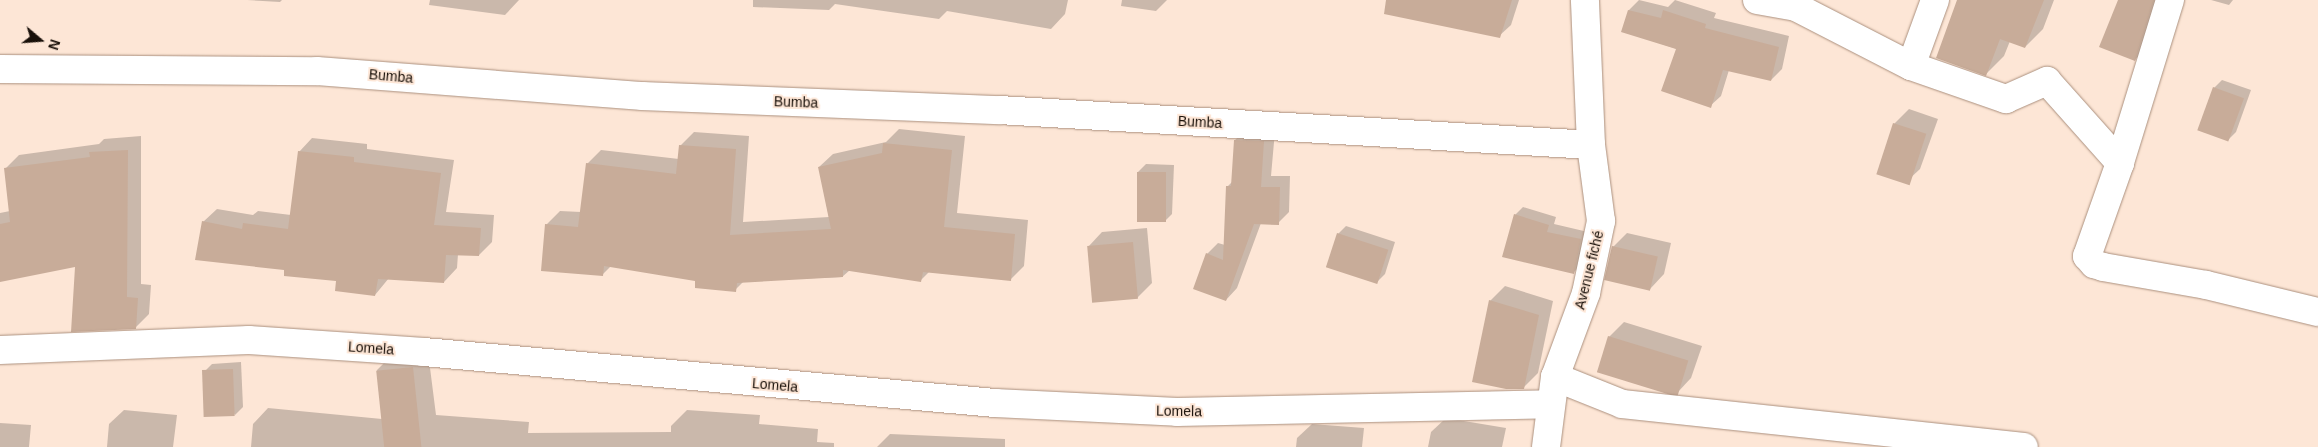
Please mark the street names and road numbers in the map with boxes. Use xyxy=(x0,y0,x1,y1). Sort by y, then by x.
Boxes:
street label: Bumba xyxy=(368,66,414,86)
street label: Bumba xyxy=(774,93,818,111)
street label: Bumba xyxy=(1177,112,1223,132)
street label: Avenue fiché xyxy=(1571,229,1607,311)
street label: Lomela xyxy=(348,338,394,358)
street label: Lomela xyxy=(751,375,799,395)
street label: Lomela xyxy=(1156,402,1202,420)

